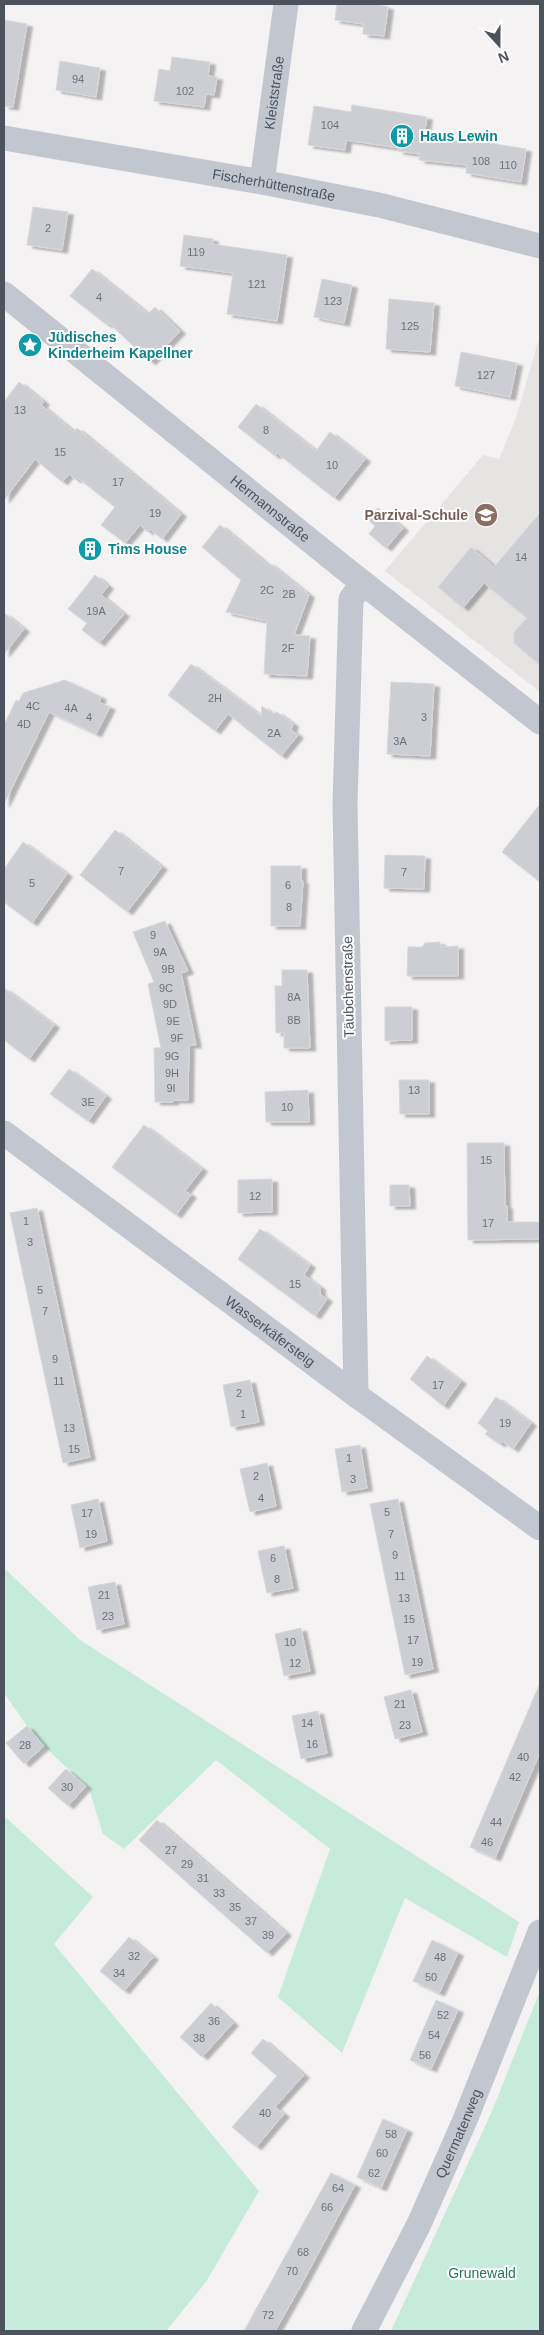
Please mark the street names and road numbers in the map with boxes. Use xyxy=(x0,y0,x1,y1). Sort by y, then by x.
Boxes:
street label: Kleiststraße xyxy=(261,55,287,131)
street label: Fischerhüttenstraße xyxy=(211,166,337,204)
street label: Hermannstraße xyxy=(227,472,313,546)
street label: Täubchenstraße xyxy=(339,936,357,1038)
street label: Wasserkäfersteig xyxy=(222,1293,318,1370)
street label: Quermatenweg xyxy=(432,2086,485,2181)

